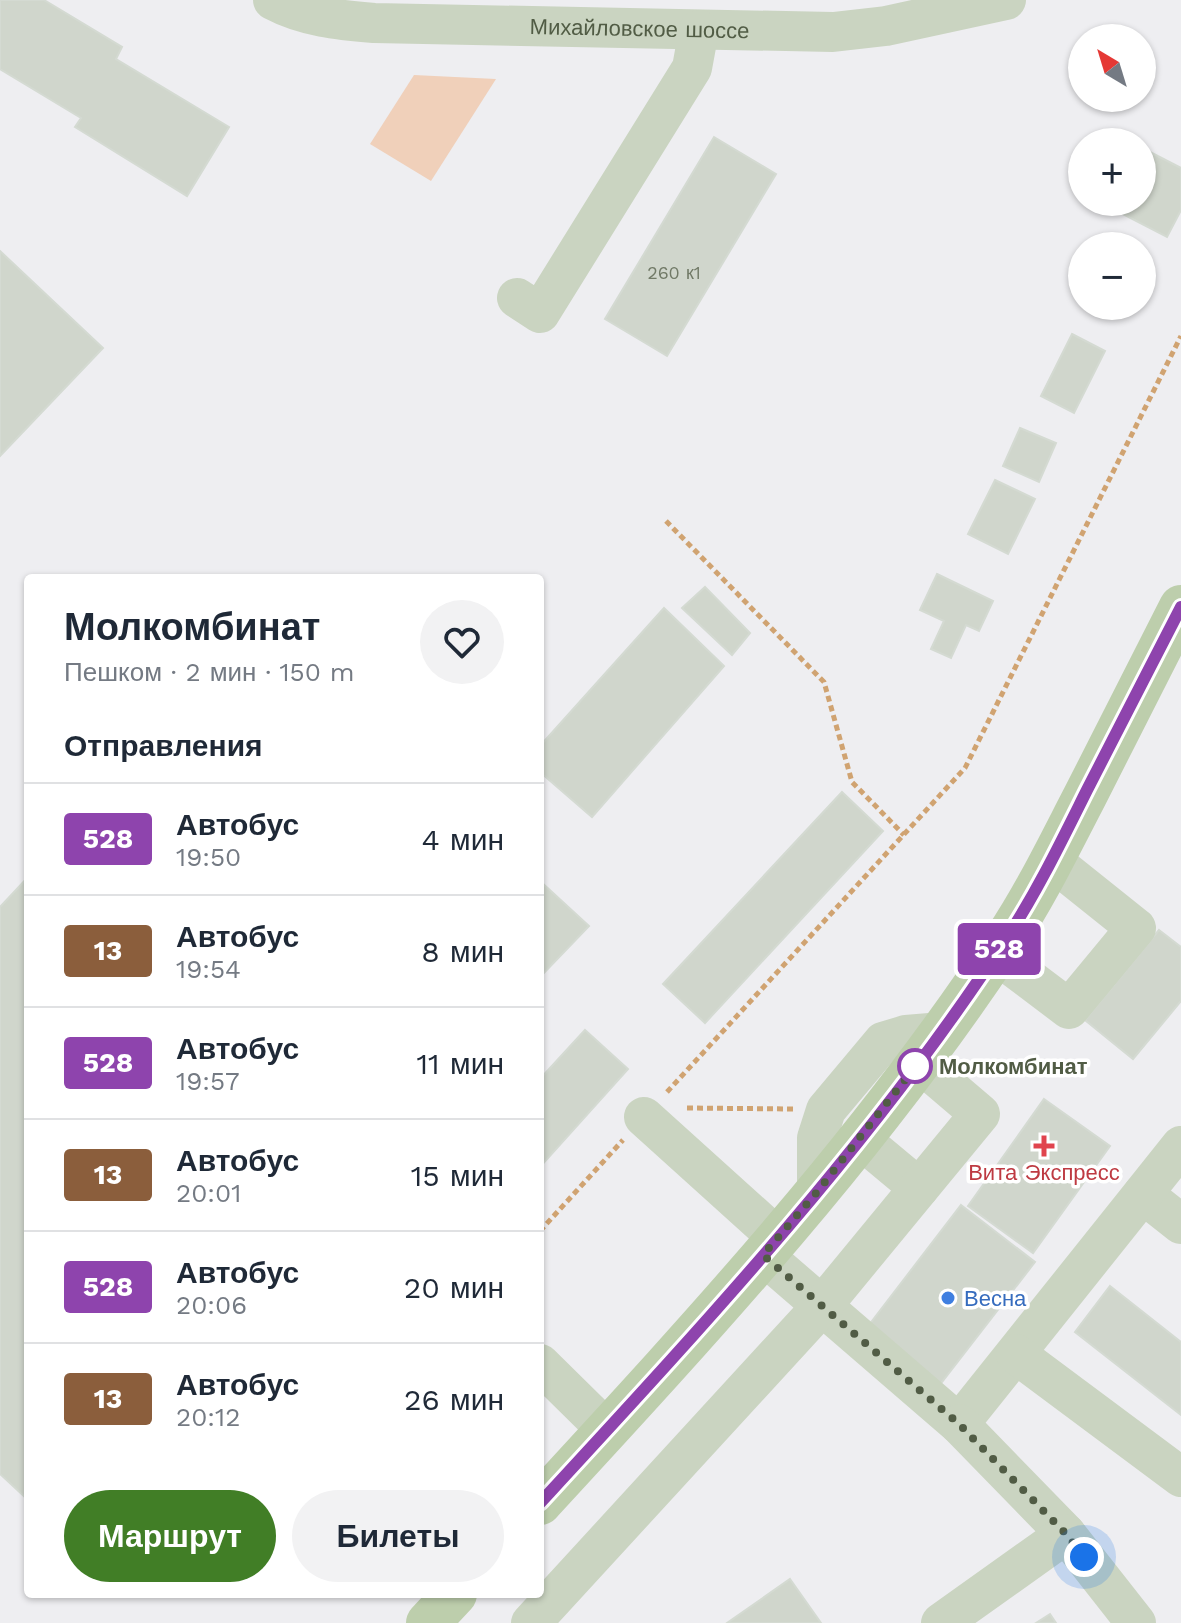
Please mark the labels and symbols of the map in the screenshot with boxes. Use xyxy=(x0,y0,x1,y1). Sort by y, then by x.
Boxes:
street label: Михайловское шоссе xyxy=(529,14,750,43)
north arrow xyxy=(1068,24,1156,112)
house number: 260 к1 xyxy=(647,262,701,283)
line badge: 528 xyxy=(953,923,1045,975)
marker: Молкомбинат xyxy=(898,1049,932,1083)
place label: Молкомбинат xyxy=(939,1054,1088,1079)
marker: Вита Экспресс xyxy=(1035,1137,1053,1155)
place label: Вита Экспресс xyxy=(968,1160,1120,1185)
place label: Весна xyxy=(964,1286,1027,1311)
marker: Весна xyxy=(939,1289,957,1307)
your location xyxy=(1064,1537,1104,1577)

